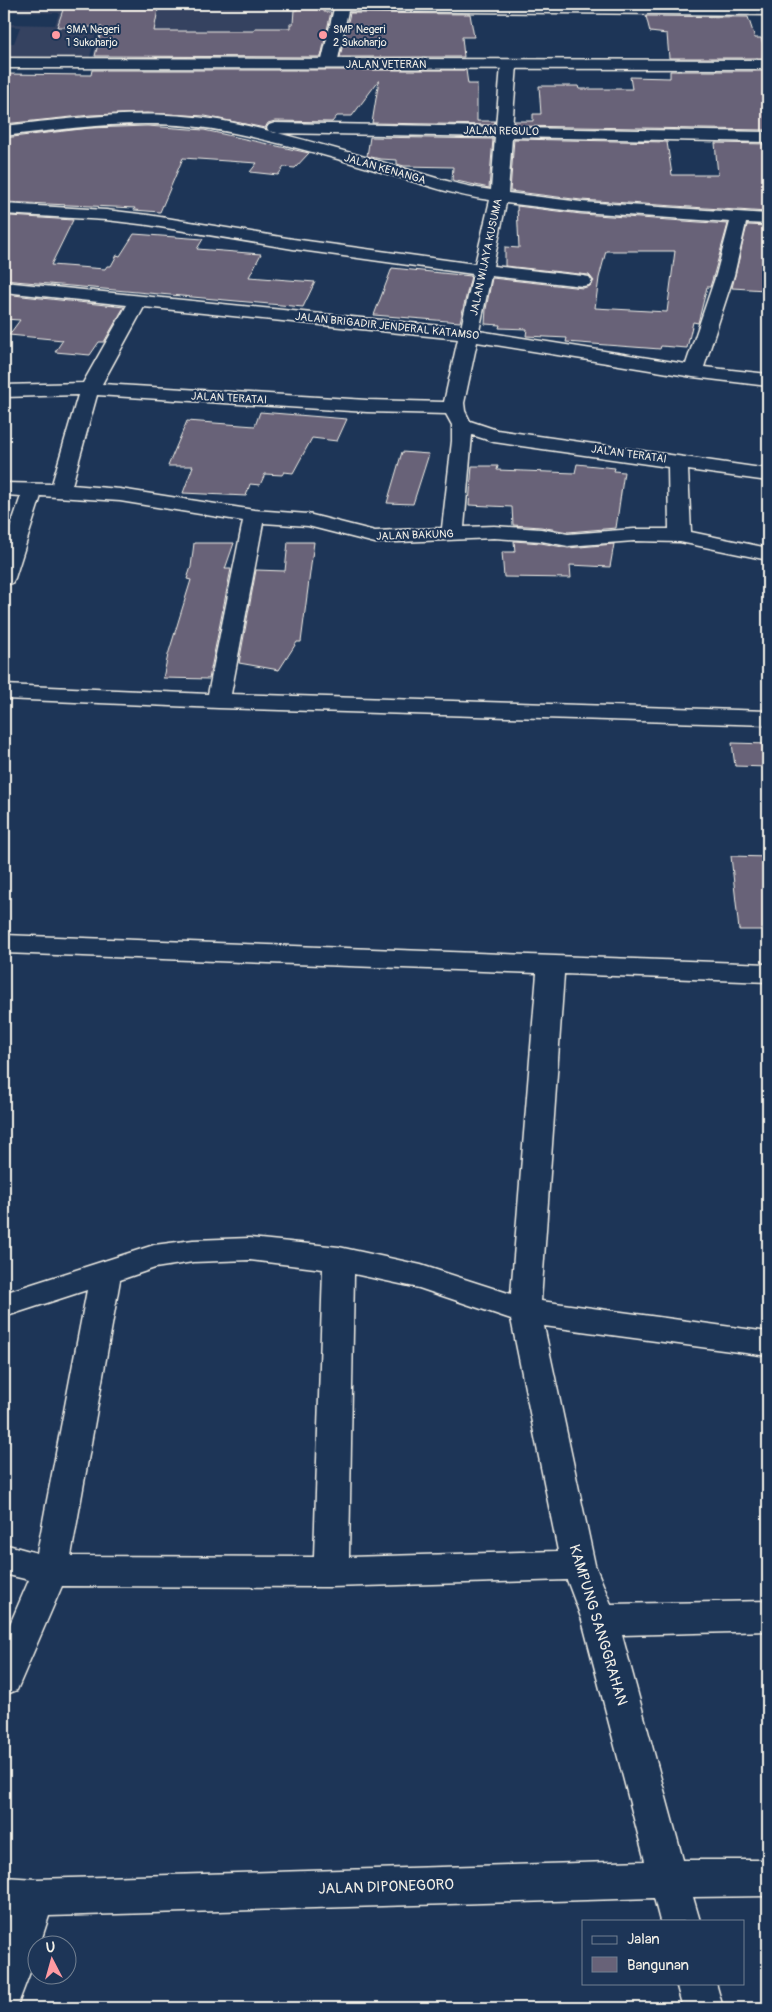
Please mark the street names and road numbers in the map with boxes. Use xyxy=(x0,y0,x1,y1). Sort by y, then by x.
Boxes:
street label: JALAN VETERAN xyxy=(346,58,426,71)
street label: JALAN REGULO xyxy=(463,124,539,138)
street label: JALAN KENANGA xyxy=(343,151,427,187)
street label: JALAN WIJAYA KUSUMA xyxy=(467,197,505,317)
street label: JALAN BRIGADIR JENDERAL KATAMSO xyxy=(294,310,480,342)
street label: JALAN TERATAI xyxy=(191,390,267,406)
street label: JALAN TERATAI xyxy=(590,442,668,466)
street label: JALAN BAKUNG xyxy=(376,527,454,543)
street label: KAMPUNG SANGGRAHAN xyxy=(564,1542,632,1708)
street label: JALAN DIPONEGORO xyxy=(318,1875,454,1899)

